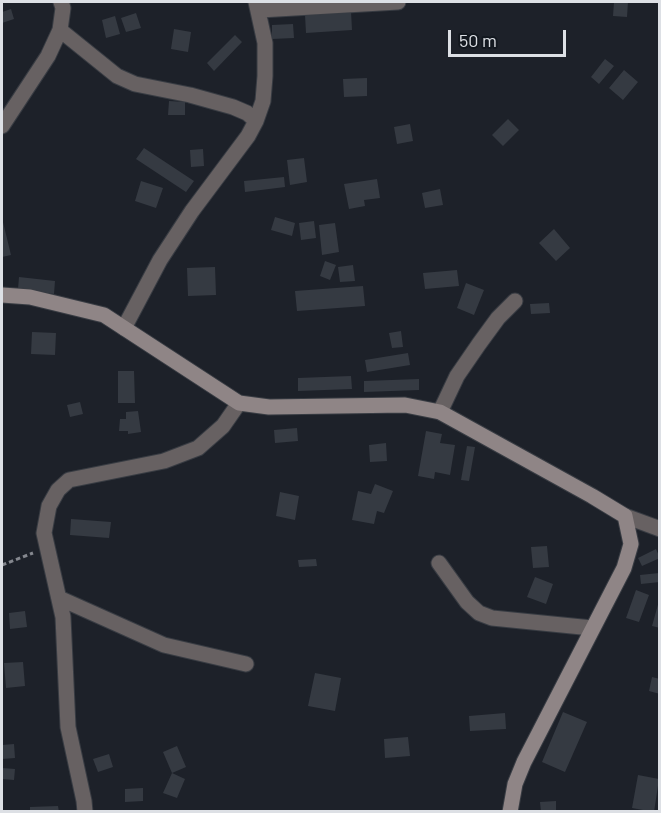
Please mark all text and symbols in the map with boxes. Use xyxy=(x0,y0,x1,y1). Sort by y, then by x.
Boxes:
scale bar xyxy=(451,18,570,56)
text: 50 m xyxy=(459,29,497,51)

